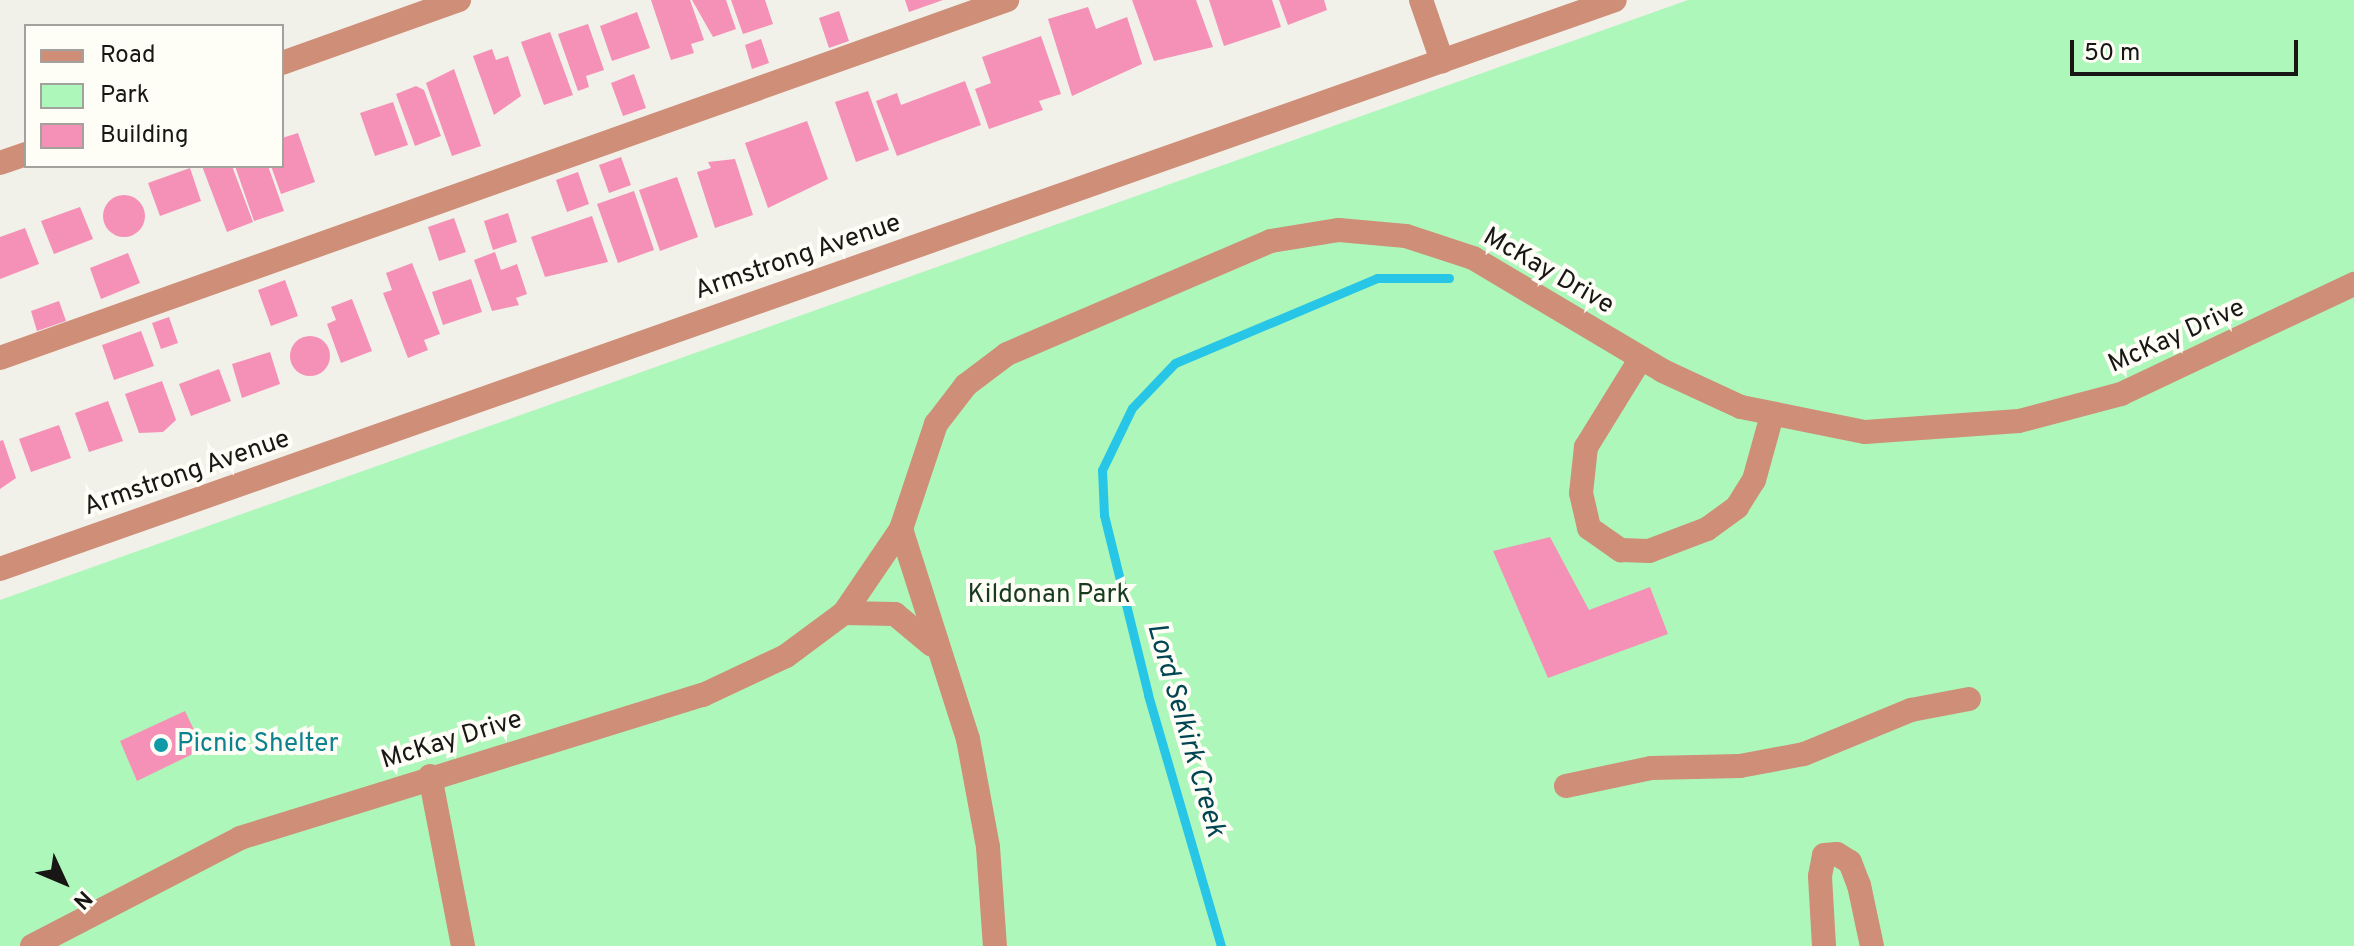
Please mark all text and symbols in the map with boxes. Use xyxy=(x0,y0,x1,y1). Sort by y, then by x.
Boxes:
legend xyxy=(24,24,284,168)
scale bar xyxy=(2074,24,2302,74)
text: 50 m xyxy=(2084,39,2140,69)
text: Road xyxy=(100,41,156,71)
text: Park xyxy=(100,81,150,111)
text: Building xyxy=(100,121,189,151)
street label: Armstrong Avenue xyxy=(690,208,906,308)
street label: McKay Drive xyxy=(1477,222,1619,322)
street label: McKay Drive xyxy=(2104,293,2250,381)
street label: Armstrong Avenue xyxy=(79,424,295,524)
park label: Kildonan Park xyxy=(968,580,1130,612)
water label: Lord Selkirk Creek xyxy=(1138,619,1232,841)
street label: McKay Drive xyxy=(378,705,526,777)
place label: Picnic Shelter xyxy=(177,729,339,761)
marker: Picnic Shelter xyxy=(152,736,170,754)
north arrow xyxy=(24,842,104,922)
text: N xyxy=(66,884,97,914)

